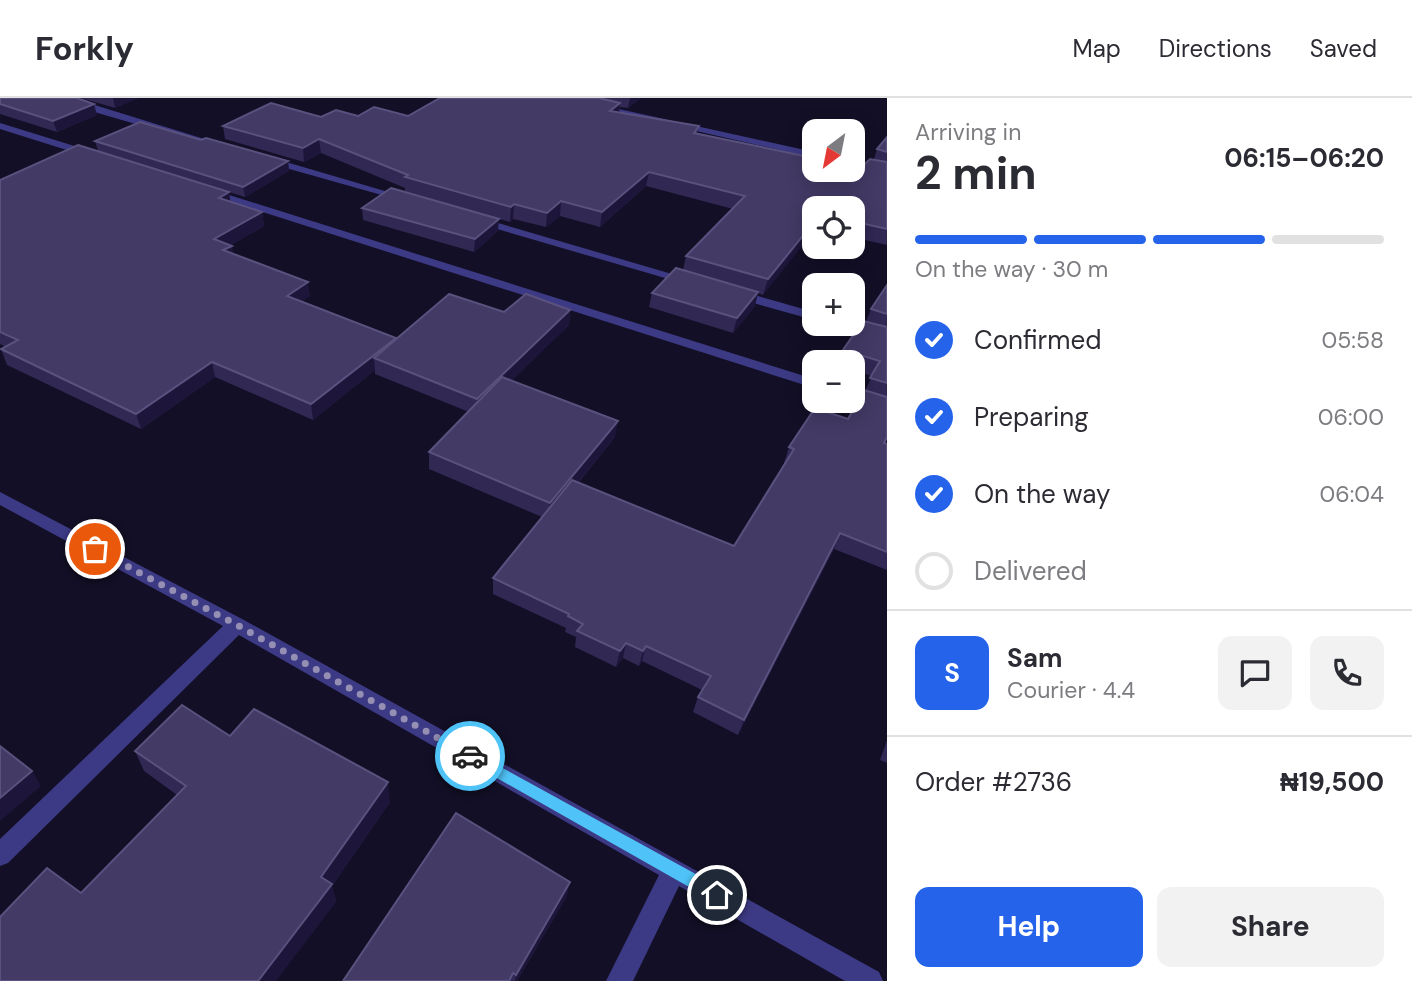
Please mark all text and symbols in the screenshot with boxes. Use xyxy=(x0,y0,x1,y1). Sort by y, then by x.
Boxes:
text: Forkly xyxy=(35,27,134,70)
text: Map xyxy=(1073,33,1121,64)
text: Directions xyxy=(1159,33,1272,64)
text: Saved xyxy=(1310,33,1377,64)
text: Arriving in xyxy=(915,117,1021,147)
north arrow xyxy=(802,119,864,182)
map controls xyxy=(802,119,865,413)
text: 06:15–06:20 xyxy=(1224,141,1384,175)
text: 2 min xyxy=(915,143,1037,203)
button: locate xyxy=(802,196,865,259)
text: On the way · 30 m xyxy=(915,254,1108,284)
button: + xyxy=(802,273,865,336)
icon: check xyxy=(915,321,953,359)
text: Confirmed xyxy=(974,323,1101,357)
text: 05:58 xyxy=(1322,325,1384,355)
button: − xyxy=(802,350,865,413)
icon: check xyxy=(915,398,953,436)
text: Preparing xyxy=(974,400,1089,434)
text: 06:00 xyxy=(1318,402,1384,432)
icon: check xyxy=(915,475,953,513)
text: On the way xyxy=(974,477,1110,511)
text: 06:04 xyxy=(1319,479,1384,509)
pin xyxy=(65,519,125,579)
icon: bag xyxy=(76,530,114,568)
text: Delivered xyxy=(974,554,1087,588)
button: chat xyxy=(1218,636,1292,710)
button: phone xyxy=(1310,636,1384,710)
text: Sam xyxy=(1007,641,1062,675)
text: S xyxy=(944,656,960,690)
text: Courier · 4.4 xyxy=(1007,675,1135,705)
courier xyxy=(435,721,505,791)
icon: car xyxy=(451,737,489,775)
text: Order #2736 xyxy=(915,765,1072,799)
text: ₦19,500 xyxy=(1280,765,1384,799)
pin xyxy=(687,865,747,925)
icon: home xyxy=(698,876,736,914)
button: Help xyxy=(915,887,1143,967)
button: Share xyxy=(1157,887,1384,967)

